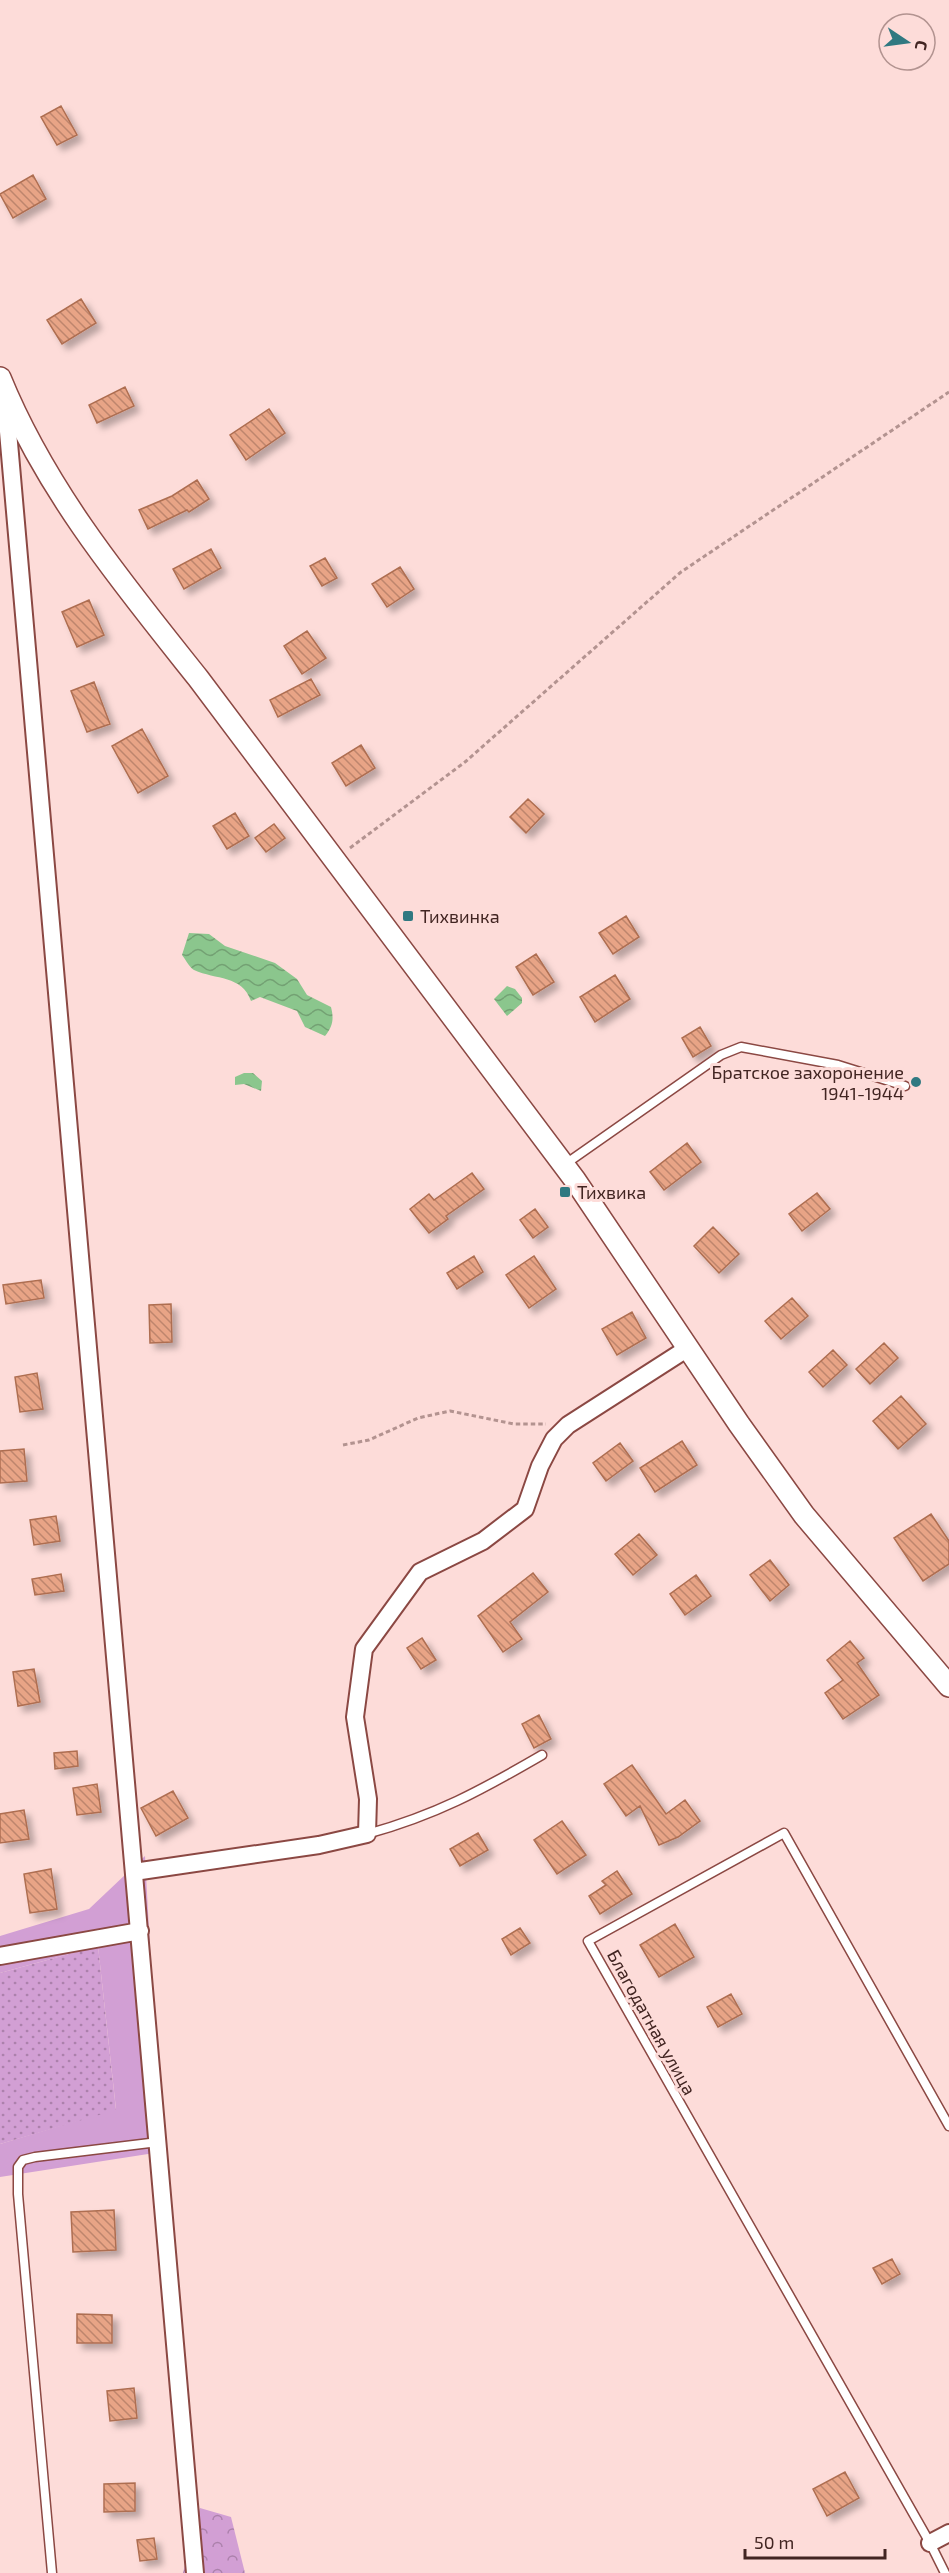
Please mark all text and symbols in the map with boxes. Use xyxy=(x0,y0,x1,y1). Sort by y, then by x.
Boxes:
north arrow xyxy=(877,12,937,72)
text: С xyxy=(912,39,932,52)
place label: Тихвинка xyxy=(420,905,500,927)
marker: Тихвинка xyxy=(401,909,415,923)
place label: Братское захоронение 1941-1944 xyxy=(711,1061,904,1104)
marker: Братское захоронение 1941-1944 xyxy=(909,1075,923,1089)
place label: Тихвика xyxy=(577,1181,646,1203)
marker: Тихвика xyxy=(558,1185,572,1199)
street label: Благодатная улица xyxy=(603,1945,701,2099)
scale bar xyxy=(745,2522,884,2560)
text: 50 m xyxy=(754,2531,794,2553)

